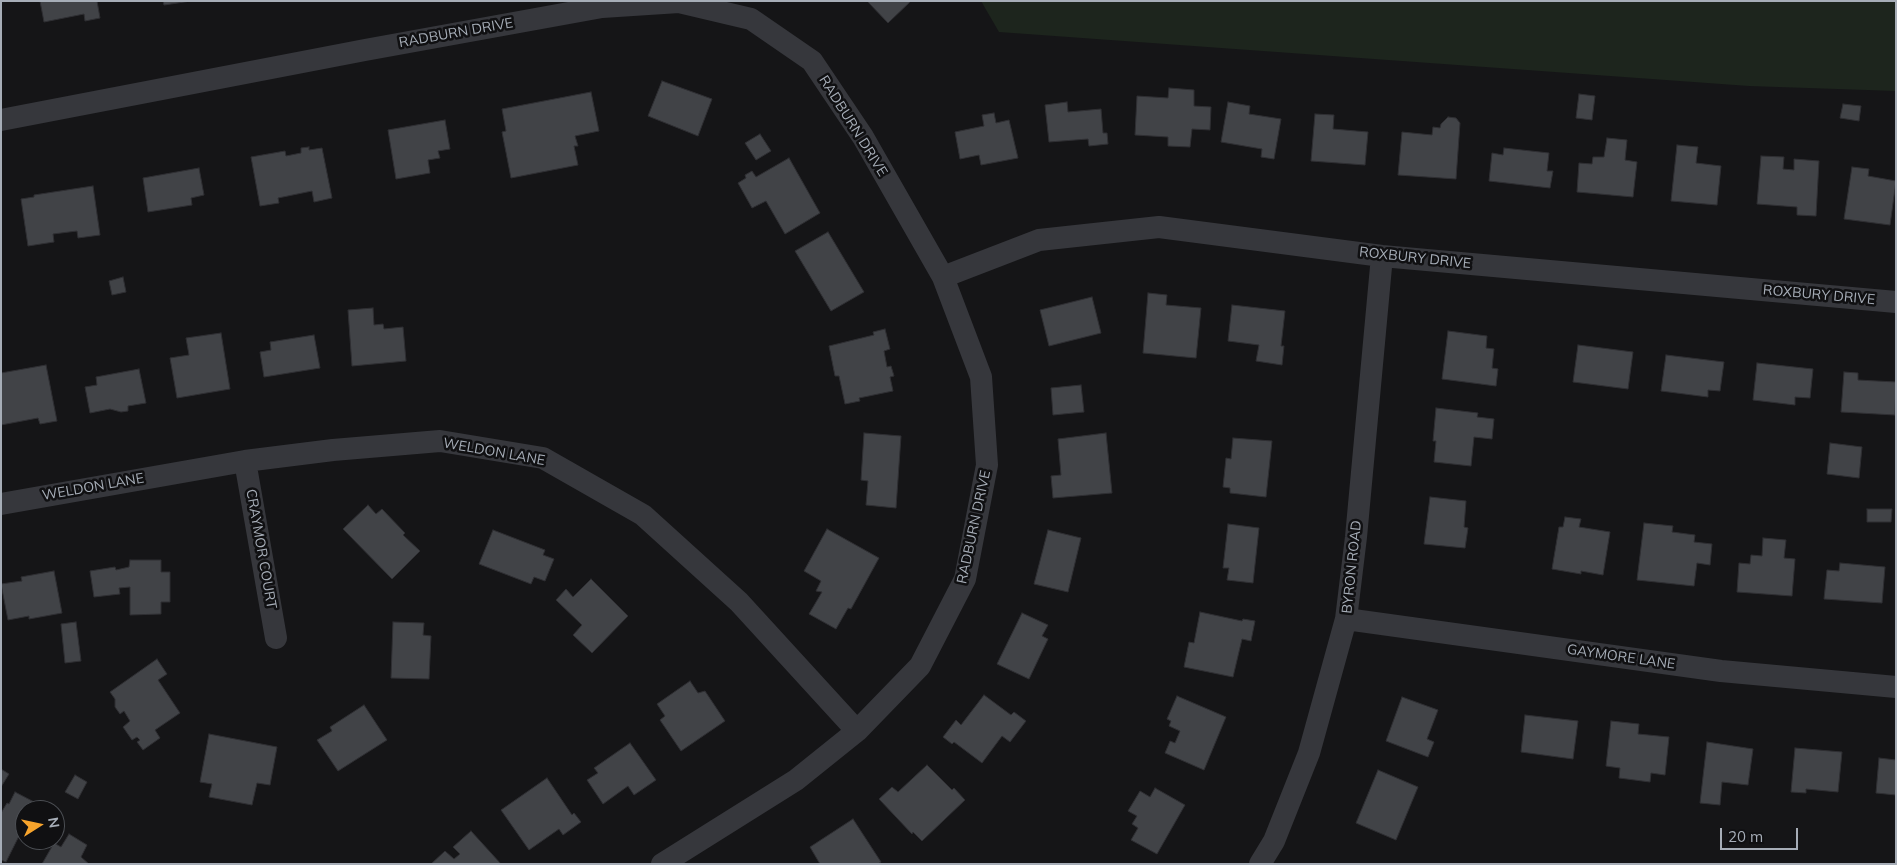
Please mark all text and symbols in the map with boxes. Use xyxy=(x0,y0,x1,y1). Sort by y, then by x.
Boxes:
street label: RADBURN DRIVE xyxy=(398,15,514,51)
street label: RADBURN DRIVE xyxy=(815,73,891,179)
street label: ROXBURY DRIVE xyxy=(1358,244,1472,272)
street label: ROXBURY DRIVE xyxy=(1762,282,1876,308)
street label: WELDON LANE xyxy=(442,435,546,469)
street label: RADBURN DRIVE xyxy=(954,469,994,585)
street label: WELDON LANE xyxy=(41,470,145,504)
street label: CRAYMOR COURT xyxy=(242,488,280,610)
street label: BYRON ROAD xyxy=(1339,520,1365,614)
street label: GAYMORE LANE xyxy=(1566,641,1676,673)
north arrow xyxy=(15,800,65,850)
text: N xyxy=(44,816,64,829)
scale bar xyxy=(1722,818,1800,850)
text: 20 m xyxy=(1728,827,1763,846)

